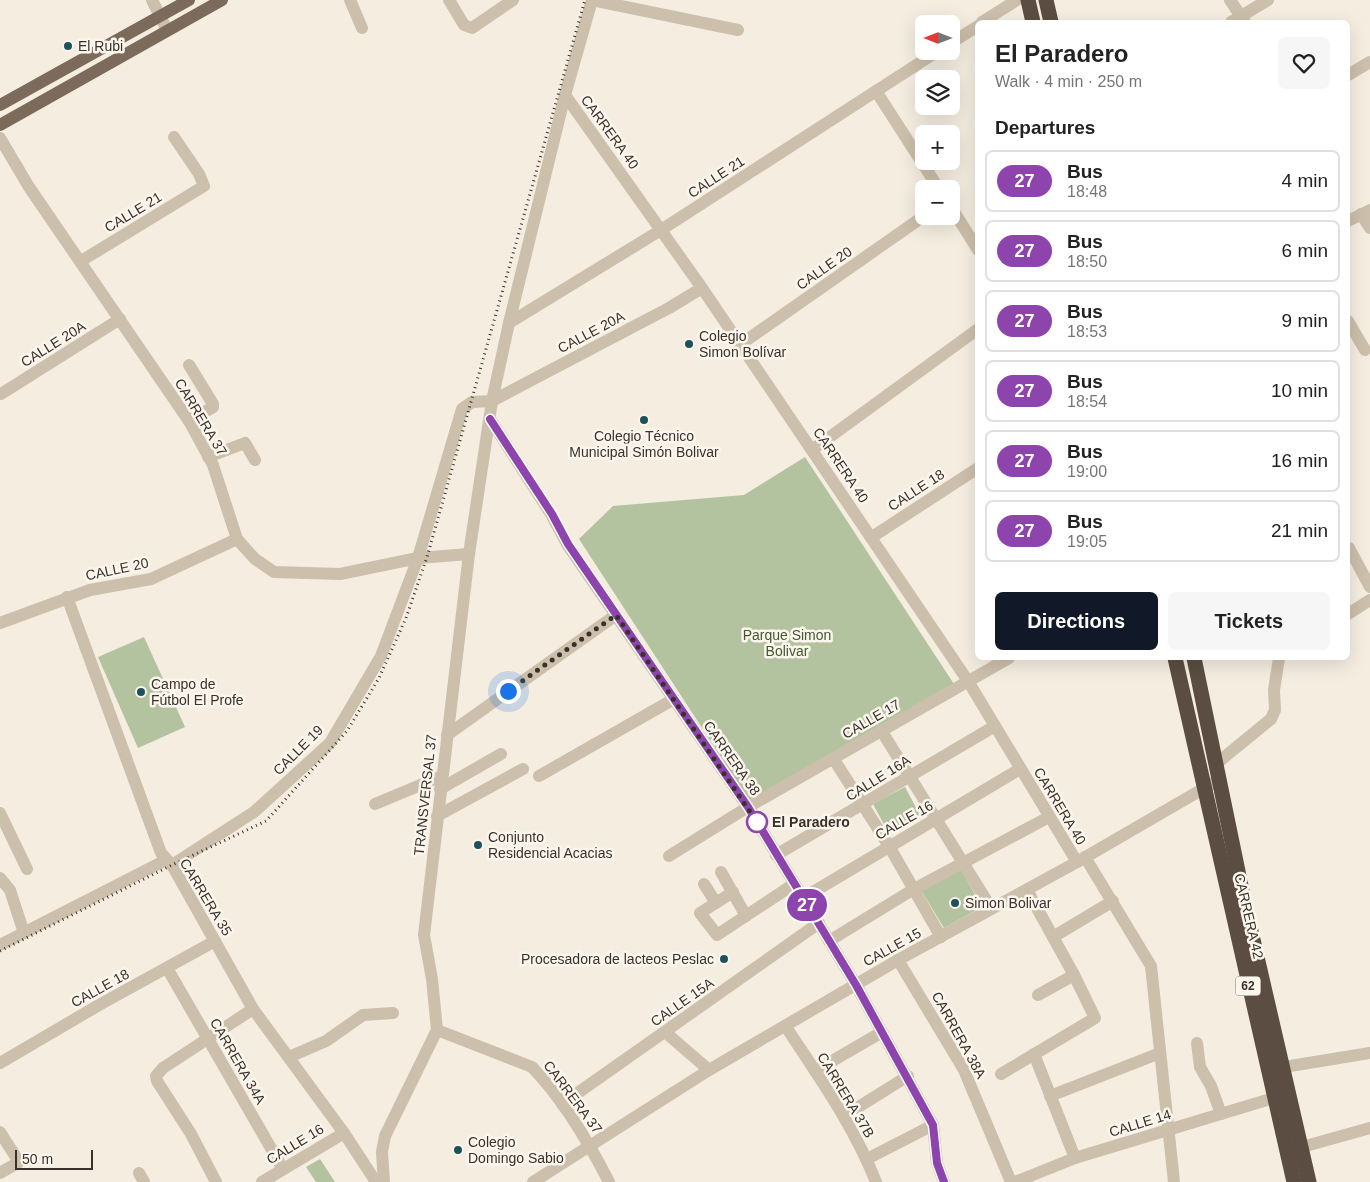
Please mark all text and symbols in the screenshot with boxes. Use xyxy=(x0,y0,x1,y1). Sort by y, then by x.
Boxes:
north arrow xyxy=(915,15,960,60)
map controls xyxy=(915,15,960,225)
button: heart xyxy=(1278,37,1330,89)
place label: El Rubi xyxy=(78,38,123,54)
marker: El Rubi xyxy=(62,40,74,52)
text: El Paradero xyxy=(995,40,1128,67)
button: layers xyxy=(915,70,960,115)
text: Walk · 4 min · 250 m xyxy=(995,73,1142,90)
street label: CARRERA 40 xyxy=(578,92,642,172)
text: Departures xyxy=(995,117,1095,138)
button: + xyxy=(915,125,960,170)
street label: CALLE 21 xyxy=(685,153,747,201)
text: Bus xyxy=(1067,161,1103,182)
text: 4 min xyxy=(1282,170,1328,191)
text: 27 xyxy=(1014,171,1035,191)
button: − xyxy=(915,180,960,225)
text: 18:48 xyxy=(1067,183,1107,200)
street label: CALLE 21 xyxy=(102,189,165,235)
text: Bus xyxy=(1067,231,1103,252)
text: 6 min xyxy=(1282,240,1328,261)
text: 27 xyxy=(1014,241,1035,261)
street label: CALLE 20 xyxy=(793,243,855,293)
text: 18:50 xyxy=(1067,253,1107,270)
text: Bus xyxy=(1067,301,1103,322)
street label: CALLE 20A xyxy=(555,307,628,356)
text: 9 min xyxy=(1282,310,1328,331)
text: 27 xyxy=(1014,311,1035,331)
street label: CALLE 20A xyxy=(18,317,89,370)
text: 18:53 xyxy=(1067,323,1107,340)
place label: Colegio Simon Bolívar xyxy=(699,328,786,360)
marker: Colegio Simon Bolívar xyxy=(683,338,695,350)
text: Bus xyxy=(1067,371,1103,392)
street label: CARRERA 37 xyxy=(172,376,230,459)
text: 10 min xyxy=(1271,380,1328,401)
text: 27 xyxy=(1014,381,1035,401)
text: 18:54 xyxy=(1067,393,1107,410)
marker: Colegio Técnico Municipal Simón Bolivar xyxy=(638,414,650,426)
street label: CARRERA 40 xyxy=(810,424,872,506)
place label: Colegio Técnico Municipal Simón Bolivar xyxy=(569,428,719,460)
text: Bus xyxy=(1067,441,1103,462)
text: 16 min xyxy=(1271,450,1328,471)
text: 27 xyxy=(1014,451,1035,471)
text: 19:00 xyxy=(1067,463,1107,480)
street label: CALLE 18 xyxy=(885,466,947,514)
text: Bus xyxy=(1067,511,1103,532)
text: 21 min xyxy=(1271,520,1328,541)
text: 27 xyxy=(1014,521,1035,541)
text: 19:05 xyxy=(1067,533,1107,550)
street label: CALLE 20 xyxy=(84,554,150,583)
button: Directions xyxy=(995,592,1158,650)
button: Tickets xyxy=(1168,592,1330,650)
park label: Parque Simon Bolivar xyxy=(743,627,831,659)
place label: Campo de Fútbol El Profe xyxy=(151,676,244,708)
your location xyxy=(496,679,521,704)
marker: Campo de Fútbol El Profe xyxy=(135,686,147,698)
street label: CALLE 17 xyxy=(839,696,903,742)
street label: CARRERA 38 xyxy=(700,718,764,798)
street label: CALLE 19 xyxy=(270,722,326,778)
street label: TRANSVERSAL 37 xyxy=(411,733,439,856)
street label: CALLE 16A xyxy=(843,751,914,804)
street label: CARRERA 40 xyxy=(1031,765,1089,848)
street label: CALLE 16 xyxy=(872,797,936,843)
marker: El Paradero xyxy=(746,811,768,833)
place label: El Paradero xyxy=(772,814,850,830)
place label: Conjunto Residencial Acacias xyxy=(488,829,613,861)
marker: Conjunto Residencial Acacias xyxy=(472,839,484,851)
street label: CARRERA 35 xyxy=(177,856,235,939)
street label: CARRERA 42 xyxy=(1231,872,1267,960)
line badge: 27 xyxy=(784,889,830,921)
text: 27 xyxy=(797,895,817,915)
place label: Simon Bolivar xyxy=(965,895,1052,911)
marker: Simon Bolivar xyxy=(949,897,961,909)
street label: CALLE 15 xyxy=(860,924,924,969)
place label: Procesadora de lacteos Peslac xyxy=(521,951,714,967)
marker: Procesadora de lacteos Peslac xyxy=(718,953,730,965)
street label: CALLE 18 xyxy=(68,965,132,1010)
street label: CALLE 15A xyxy=(647,974,717,1030)
road number: 62 xyxy=(1236,976,1260,996)
street label: CARRERA 38A xyxy=(929,989,990,1082)
street label: CARRERA 34A xyxy=(207,1015,269,1107)
street label: CARRERA 37B xyxy=(814,1050,878,1140)
street label: CARRERA 37 xyxy=(540,1057,606,1137)
street label: CALLE 14 xyxy=(1107,1106,1173,1140)
street label: CALLE 16 xyxy=(264,1121,327,1167)
place label: Colegio Domingo Sabio xyxy=(468,1134,564,1166)
marker: Colegio Domingo Sabio xyxy=(452,1144,464,1156)
scale bar xyxy=(15,1147,92,1170)
text: 50 m xyxy=(22,1151,53,1167)

